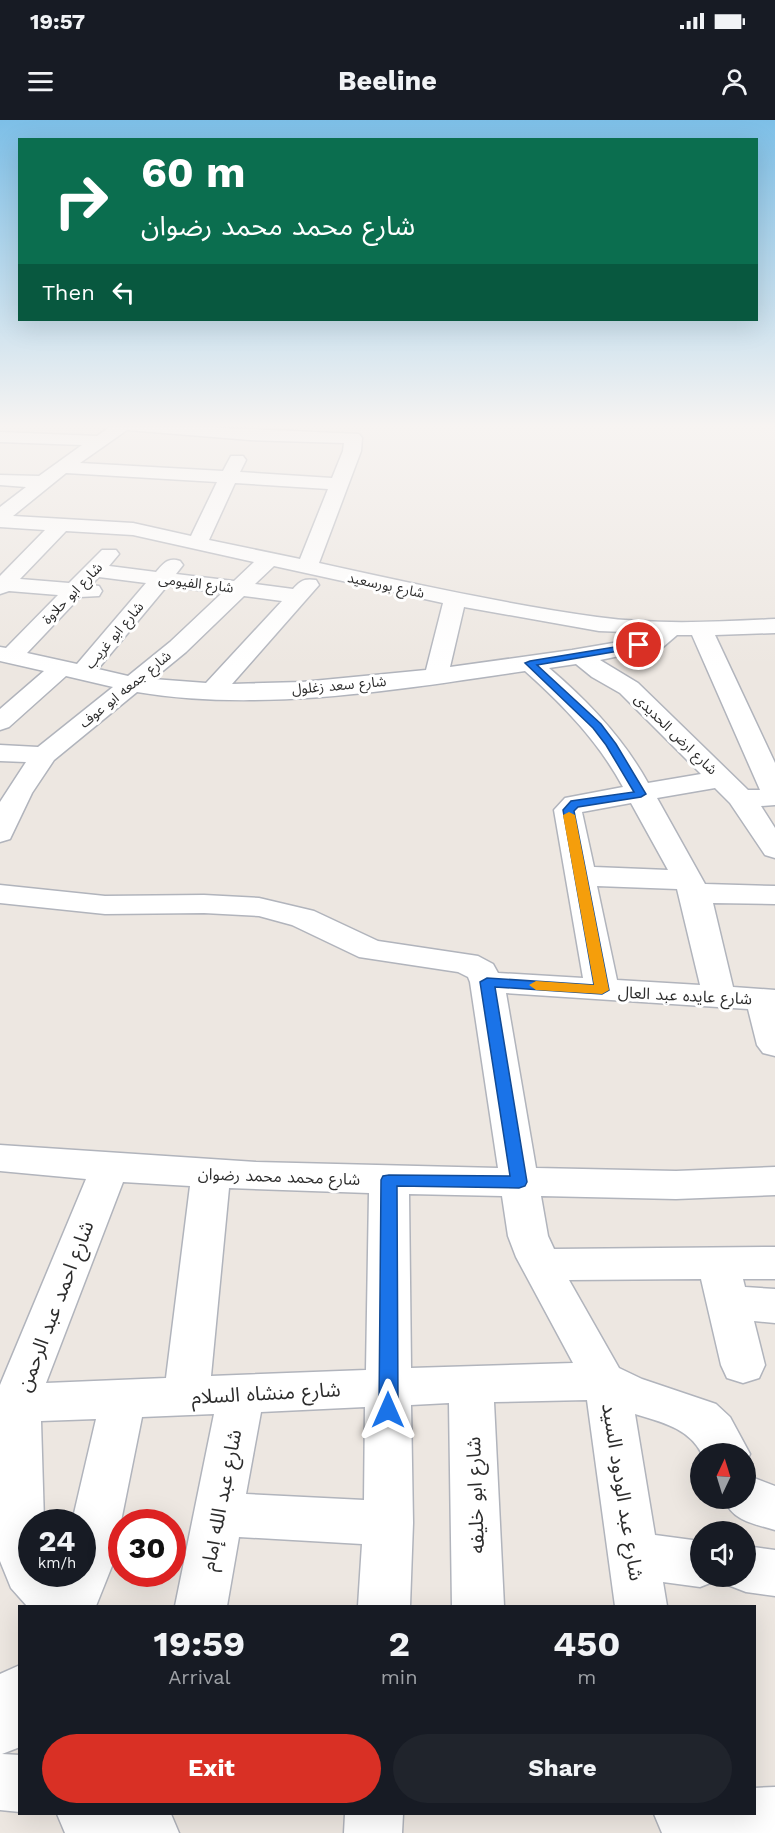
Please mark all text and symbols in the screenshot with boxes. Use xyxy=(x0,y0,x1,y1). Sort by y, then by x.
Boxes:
text: 19:57 xyxy=(30,9,85,34)
icon: menu xyxy=(24,65,57,98)
text: Beeline xyxy=(338,65,437,97)
icon: person xyxy=(718,65,751,98)
text: 60 m xyxy=(141,148,245,197)
icon: right xyxy=(42,162,120,240)
text: شارع محمد محمد رضوان xyxy=(141,210,415,242)
icon: left xyxy=(107,276,140,309)
text: Then xyxy=(42,280,95,305)
street label: شارع ابو حلاوة xyxy=(39,559,107,629)
street label: شارع بورسعيد xyxy=(346,569,426,604)
street label: شارع الفيومى xyxy=(157,570,234,599)
street label: شارع ابو غريب xyxy=(81,598,149,674)
pin xyxy=(613,619,664,670)
icon: arrive xyxy=(622,628,655,661)
street label: شارع جمعه ابو عوف xyxy=(76,647,176,733)
street label: شارع سعد زغلول xyxy=(291,673,387,700)
street label: شارع ارض الحديدى xyxy=(629,690,721,780)
street label: شارع عايده عبد العال xyxy=(617,983,752,1011)
street label: شارع محمد محمد رضوان xyxy=(197,1164,360,1192)
street label: شارع احمد عبد الرحمن xyxy=(11,1217,101,1396)
street label: شارع منشاه السلام xyxy=(191,1377,341,1412)
position arrow xyxy=(356,1378,420,1442)
street label: شارع عبد الودود السيد xyxy=(594,1401,649,1583)
street label: شارع عبد الله إمام xyxy=(196,1427,249,1573)
street label: شارع ابو خليفه xyxy=(461,1436,492,1554)
north arrow xyxy=(690,1443,756,1509)
map controls xyxy=(690,1443,756,1587)
speed limit sign: 30 xyxy=(108,1509,186,1587)
button: sound xyxy=(690,1521,756,1587)
text: 24 xyxy=(39,1523,75,1558)
text: km/h xyxy=(38,1554,76,1572)
text: 19:59 xyxy=(154,1623,245,1665)
text: 2 xyxy=(388,1623,410,1665)
text: 450 xyxy=(553,1623,620,1665)
text: Arrival xyxy=(168,1665,231,1689)
text: min xyxy=(381,1665,418,1689)
text: m xyxy=(577,1665,596,1689)
button: Exit xyxy=(42,1734,381,1803)
button: Share xyxy=(393,1734,732,1803)

